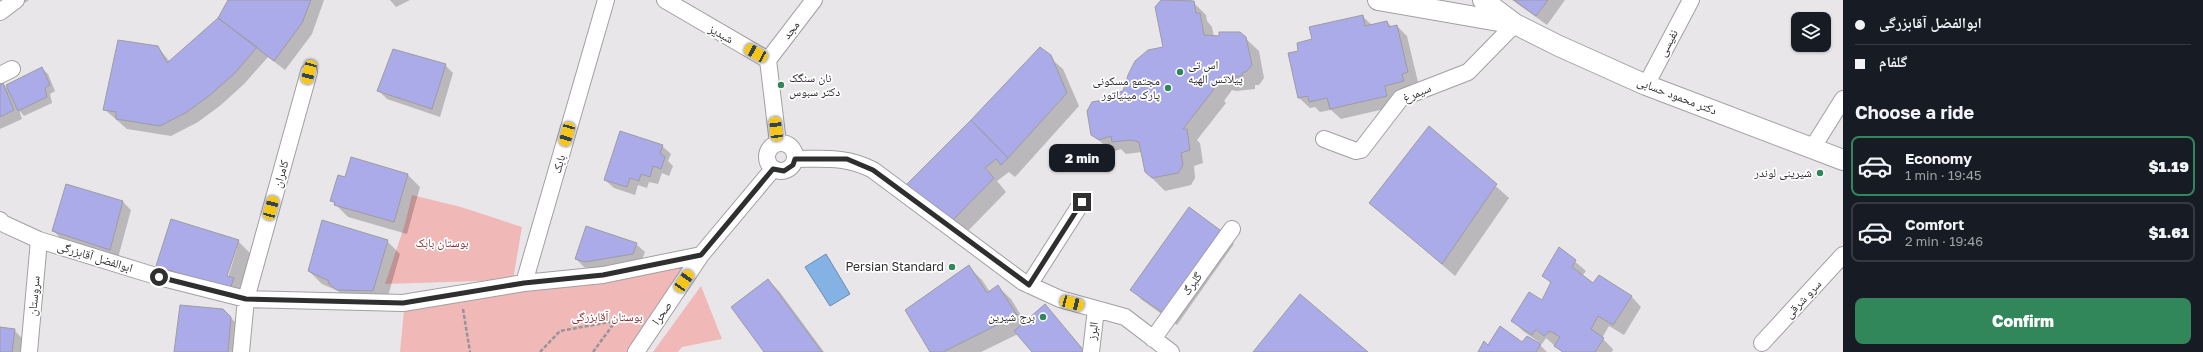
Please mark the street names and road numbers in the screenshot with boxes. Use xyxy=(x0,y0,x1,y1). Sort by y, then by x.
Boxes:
street label: مجد xyxy=(779,18,802,42)
street label: شبدیز xyxy=(705,20,736,47)
street label: نفیسی xyxy=(1654,27,1681,59)
street label: دکتر محمود حسابی xyxy=(1635,73,1719,118)
street label: سیمرغ xyxy=(1400,80,1434,106)
street label: بابک xyxy=(549,153,569,175)
street label: کامران xyxy=(269,158,292,189)
street label: ابوالفضل آقابزرگی xyxy=(55,238,135,276)
street label: گلبرگ xyxy=(1178,269,1205,298)
street label: سروستان xyxy=(24,275,43,317)
street label: سرو شرقی xyxy=(1781,276,1824,321)
street label: صحرا xyxy=(648,298,675,327)
street label: البرز xyxy=(1084,321,1101,342)

